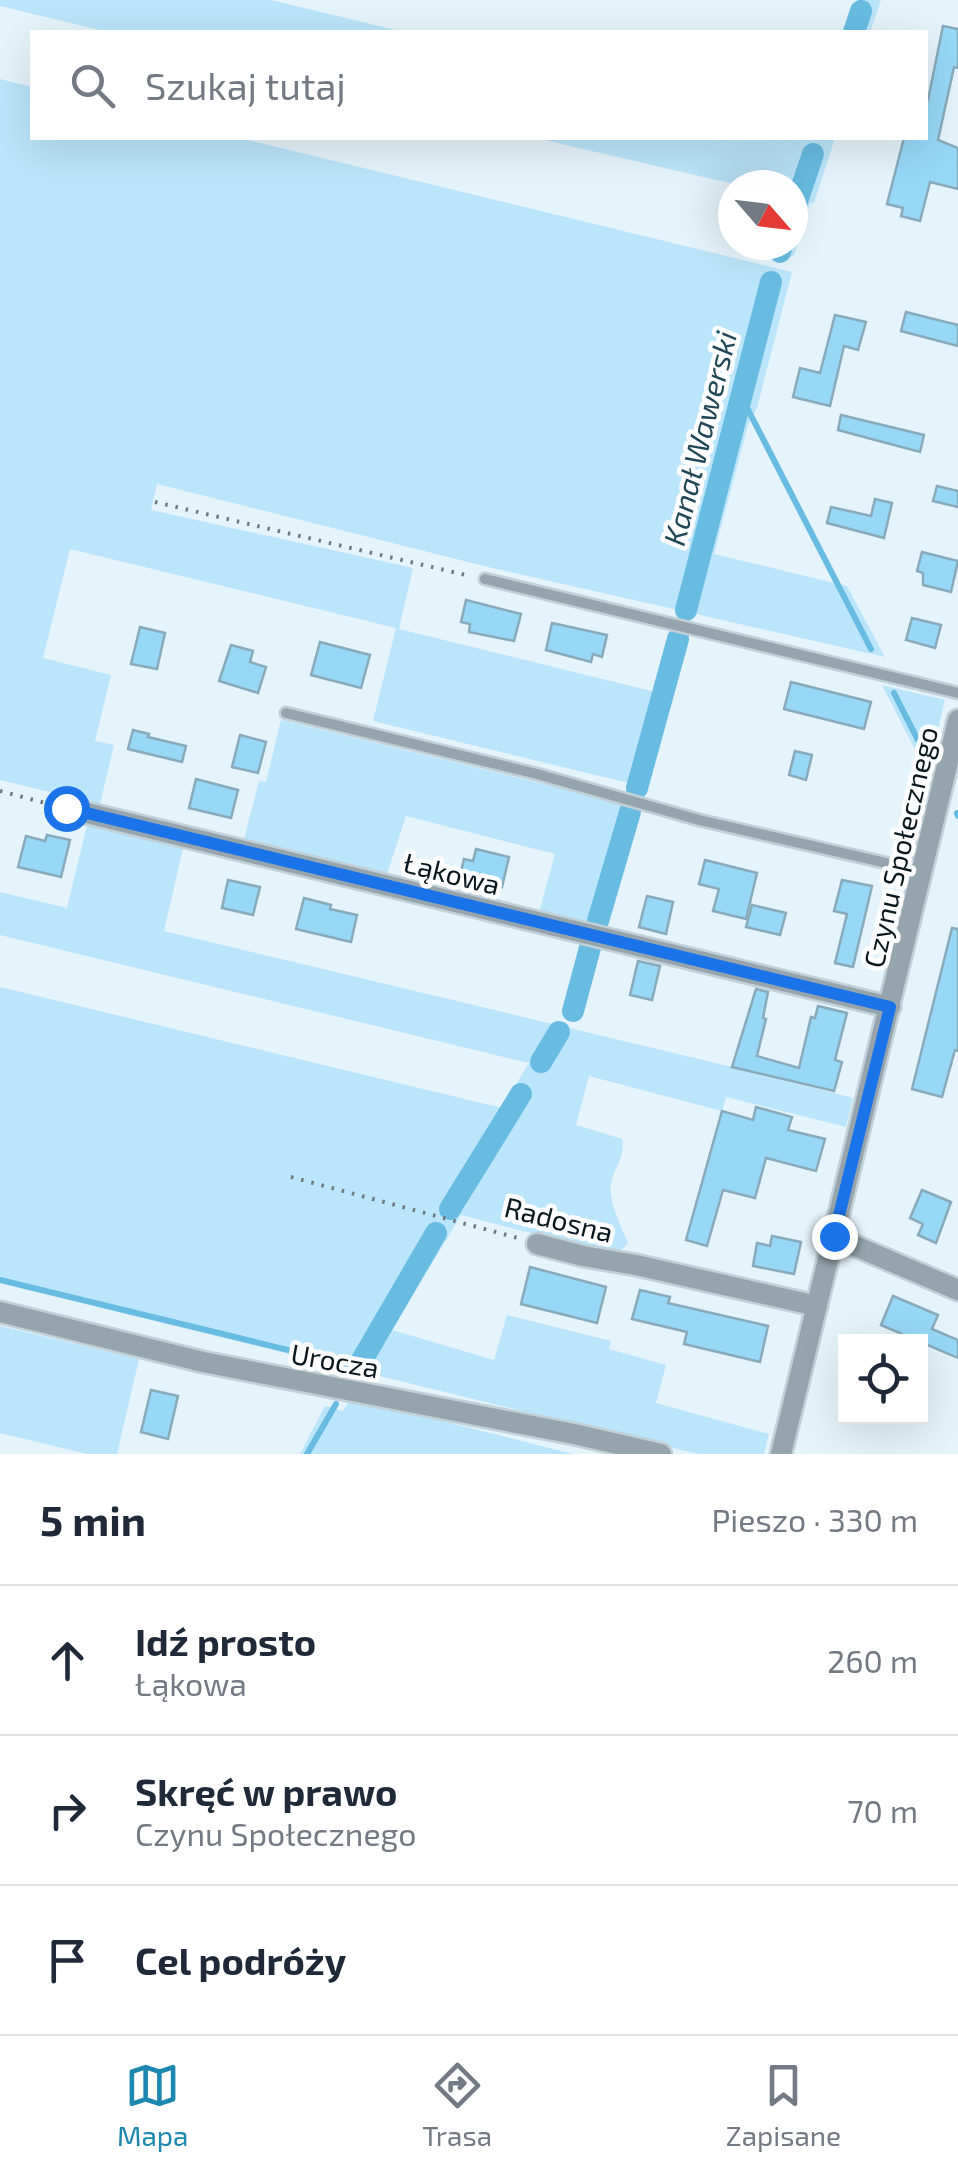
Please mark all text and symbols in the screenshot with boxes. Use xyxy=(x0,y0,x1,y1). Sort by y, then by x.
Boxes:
search box xyxy=(30,30,928,140)
icon: search xyxy=(65,58,120,113)
text: Szukaj tutaj xyxy=(145,62,346,108)
north arrow xyxy=(718,170,808,260)
water label: Kanał Wawerski xyxy=(655,327,743,549)
street label: Czynu Społecznego xyxy=(856,723,944,971)
route start xyxy=(44,786,90,832)
street label: Łąkowa xyxy=(400,845,504,901)
street label: Radosna xyxy=(501,1189,617,1249)
route end xyxy=(812,1214,858,1260)
map controls xyxy=(838,1334,928,1424)
button: locate xyxy=(838,1334,928,1424)
street label: Urocza xyxy=(288,1336,382,1384)
text: 5 min xyxy=(40,1494,146,1544)
text: Pieszo · 330 m xyxy=(711,1500,918,1538)
text: Idź prosto xyxy=(135,1618,316,1664)
icon: ahead xyxy=(40,1633,95,1688)
text: 260 m xyxy=(827,1641,918,1679)
text: Łąkowa xyxy=(135,1664,247,1702)
text: Skręć w prawo xyxy=(135,1768,398,1814)
icon: right xyxy=(40,1783,95,1838)
text: 70 m xyxy=(847,1791,918,1829)
text: Czynu Społecznego xyxy=(135,1814,416,1852)
icon: arrive xyxy=(40,1933,95,1988)
text: Cel podróży xyxy=(135,1937,346,1983)
tab: Mapa xyxy=(117,2058,188,2152)
tab: Trasa xyxy=(422,2058,492,2152)
tab: Zapisane xyxy=(726,2058,841,2152)

